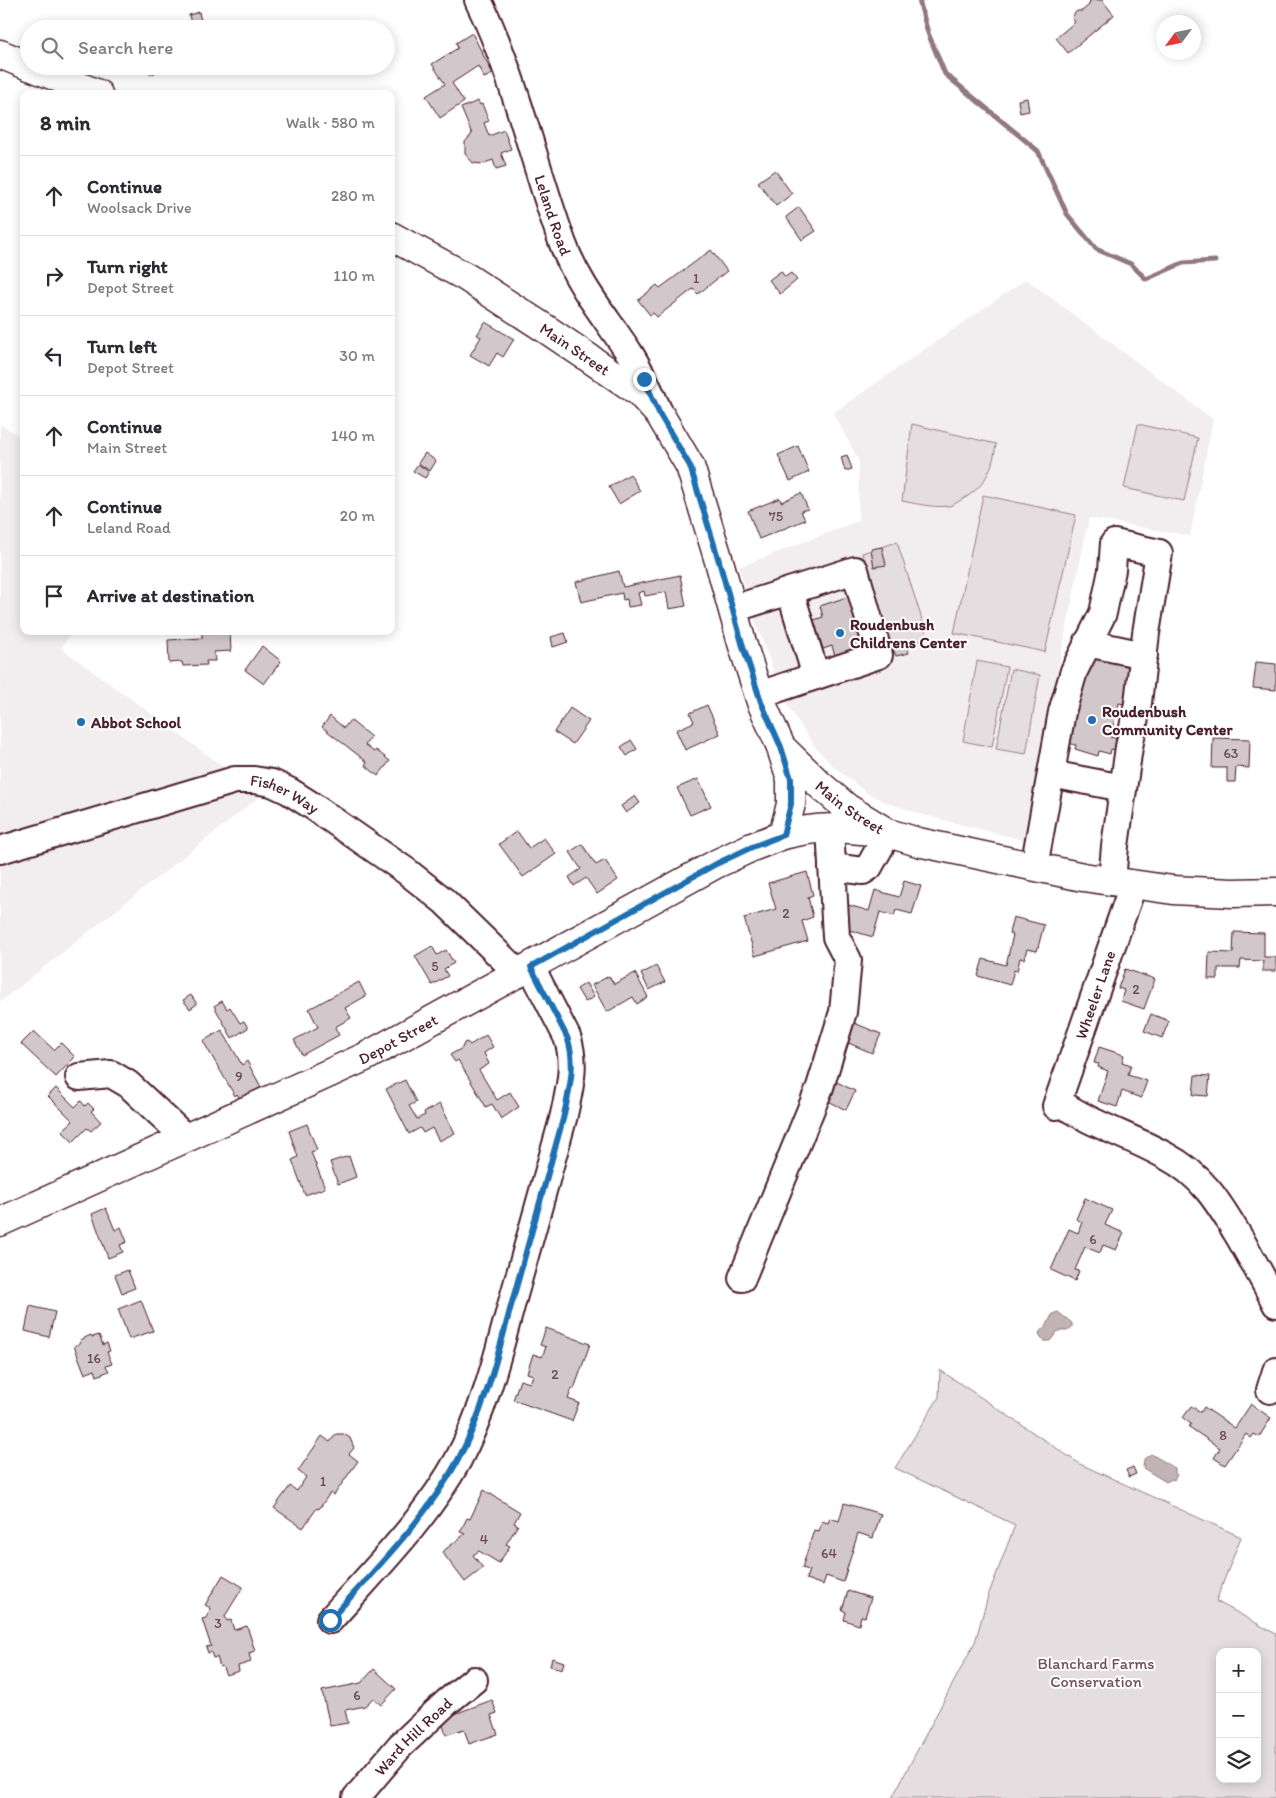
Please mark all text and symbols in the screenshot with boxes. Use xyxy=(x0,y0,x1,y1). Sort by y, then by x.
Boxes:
north arrow xyxy=(1156,15,1201,60)
search box xyxy=(20,20,395,75)
icon: search xyxy=(38,34,66,62)
text: Search here xyxy=(78,36,173,59)
text: 8 min xyxy=(40,110,90,135)
text: Walk · 580 m xyxy=(286,113,375,132)
street label: Leland Road xyxy=(531,172,576,259)
text: Continue xyxy=(87,175,162,198)
icon: ahead xyxy=(40,182,68,210)
text: 280 m xyxy=(331,186,375,205)
text: Woolsack Drive xyxy=(87,198,192,217)
text: Turn right xyxy=(87,255,168,278)
icon: right xyxy=(40,262,68,290)
text: 110 m xyxy=(333,266,375,285)
house number: 1 xyxy=(693,270,700,287)
text: Depot Street xyxy=(87,278,174,297)
street label: Main Street xyxy=(536,319,613,380)
text: Turn left xyxy=(87,335,157,358)
icon: left xyxy=(40,342,68,370)
text: 30 m xyxy=(339,346,375,365)
text: Depot Street xyxy=(87,358,174,377)
route end xyxy=(633,368,656,391)
text: Continue xyxy=(87,415,162,438)
icon: ahead xyxy=(40,422,68,450)
text: 140 m xyxy=(331,426,375,445)
text: Main Street xyxy=(87,438,167,457)
text: Continue xyxy=(87,495,162,518)
icon: ahead xyxy=(40,502,68,530)
text: 20 m xyxy=(340,506,375,525)
house number: 75 xyxy=(769,508,783,525)
text: Leland Road xyxy=(87,518,171,537)
icon: arrive xyxy=(40,582,68,610)
text: Arrive at destination xyxy=(87,584,254,607)
place label: Roudenbush Childrens Center xyxy=(850,615,967,652)
marker: Roudenbush Childrens Center xyxy=(834,627,846,639)
place label: Roudenbush Community Center xyxy=(1102,702,1233,740)
place label: Abbot School xyxy=(90,713,182,732)
marker: Roudenbush Community Center xyxy=(1086,714,1098,726)
marker: Abbot School xyxy=(75,716,87,728)
house number: 63 xyxy=(1223,745,1239,762)
street label: Fisher Way xyxy=(249,771,323,818)
street label: Main Street xyxy=(811,776,888,838)
house number: 2 xyxy=(782,905,790,922)
street label: Wheeler Lane xyxy=(1071,948,1120,1042)
house number: 5 xyxy=(431,958,439,975)
house number: 2 xyxy=(1132,981,1140,998)
street label: Depot Street xyxy=(356,1010,441,1069)
house number: 9 xyxy=(235,1068,243,1085)
house number: 6 xyxy=(1089,1231,1097,1248)
house number: 16 xyxy=(87,1350,101,1367)
house number: 2 xyxy=(551,1366,559,1383)
house number: 8 xyxy=(1219,1427,1227,1444)
house number: 1 xyxy=(320,1473,327,1490)
house number: 4 xyxy=(480,1531,489,1548)
house number: 64 xyxy=(821,1545,837,1562)
route start xyxy=(319,1609,342,1632)
house number: 3 xyxy=(214,1615,222,1632)
map controls xyxy=(1216,1648,1261,1783)
button: + xyxy=(1216,1648,1261,1693)
park label: Blanchard Farms Conservation xyxy=(1038,1654,1155,1691)
house number: 6 xyxy=(353,1687,361,1704)
street label: Ward Hill Road xyxy=(370,1693,456,1780)
button: − xyxy=(1216,1693,1261,1738)
button: layers xyxy=(1216,1738,1261,1783)

